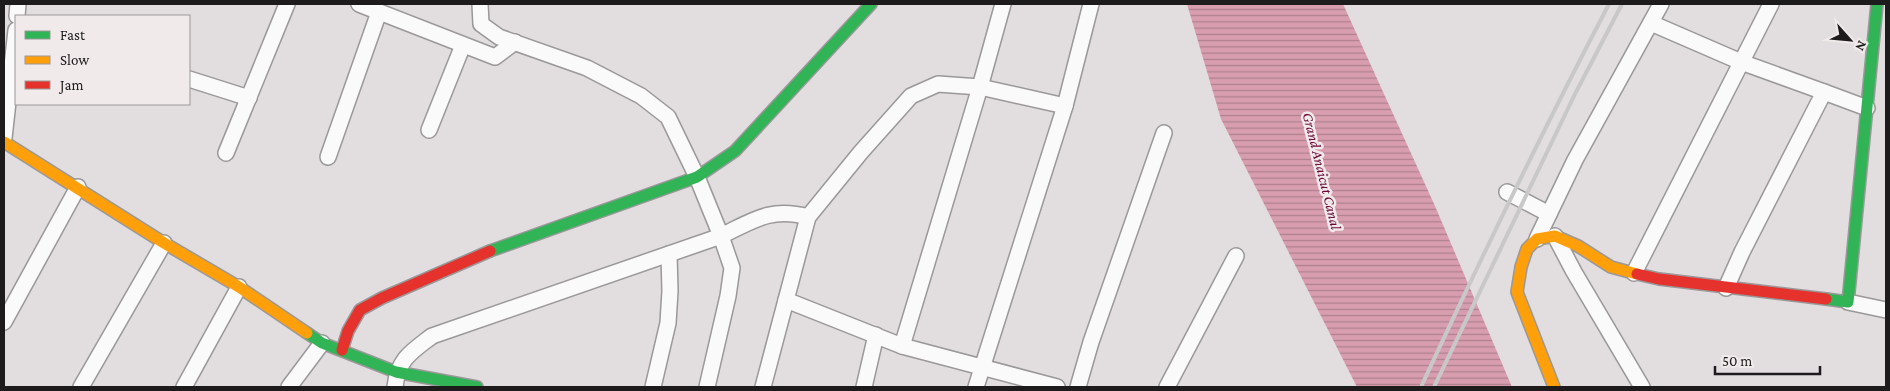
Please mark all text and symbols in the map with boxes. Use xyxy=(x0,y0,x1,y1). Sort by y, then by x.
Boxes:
legend xyxy=(15,15,190,105)
north arrow xyxy=(1825,15,1875,65)
text: Fast xyxy=(60,27,86,43)
text: N xyxy=(1852,38,1871,54)
text: Slow xyxy=(60,52,90,68)
text: Jam xyxy=(58,77,83,94)
water label: Grand Anaicut Canal xyxy=(1300,111,1344,232)
scale bar xyxy=(1715,344,1820,376)
text: 50 m xyxy=(1722,353,1752,369)

